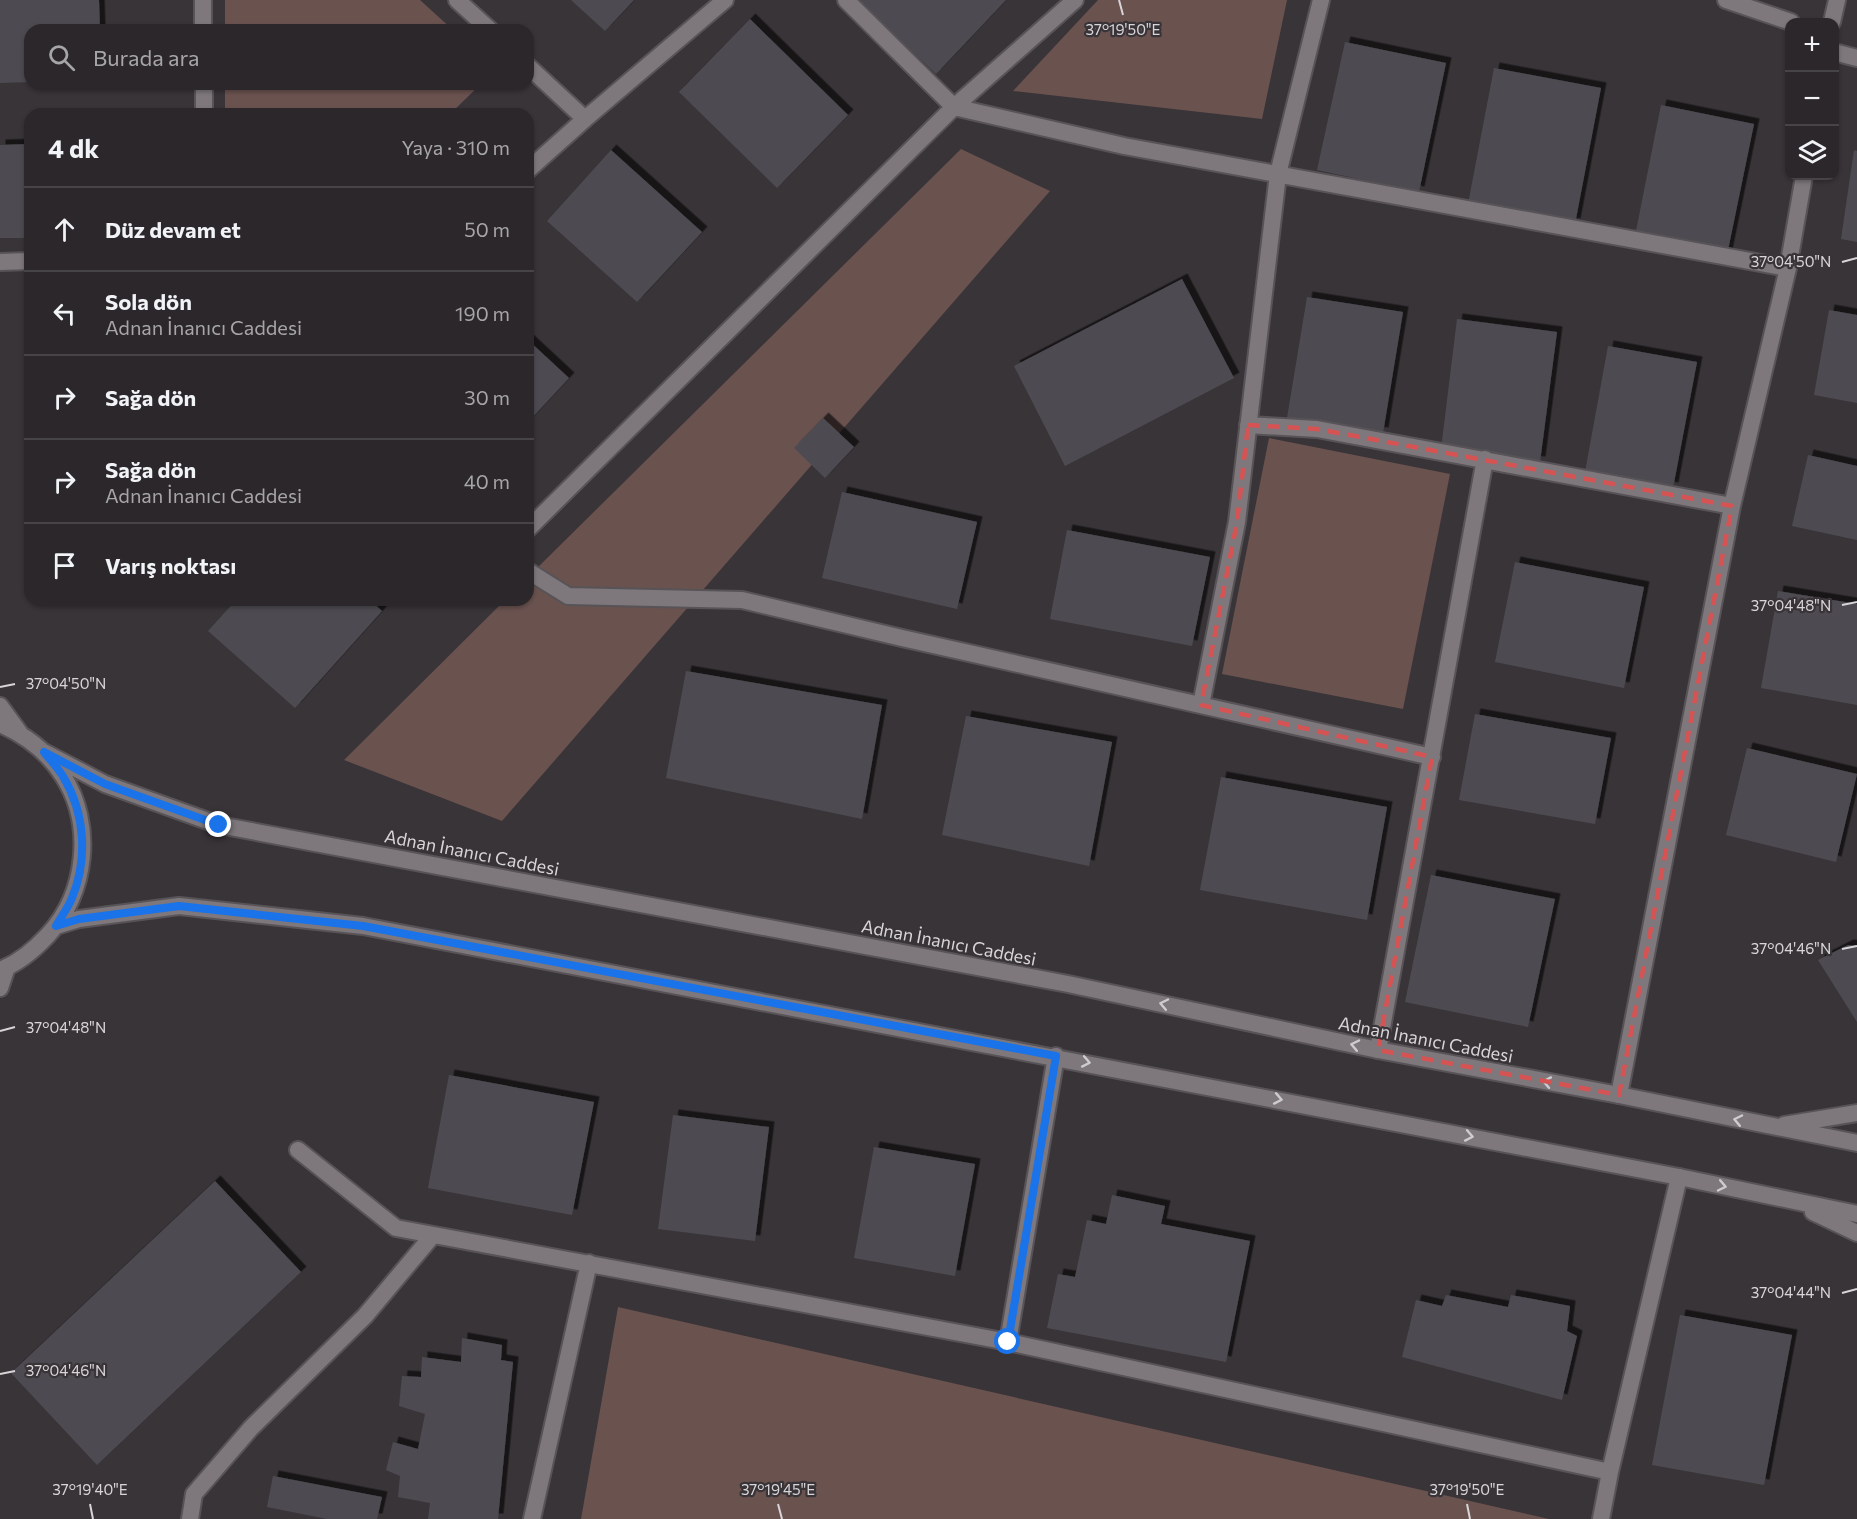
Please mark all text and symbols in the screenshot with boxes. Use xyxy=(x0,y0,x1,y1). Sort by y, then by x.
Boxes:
map controls xyxy=(1785,18,1839,180)
button: + xyxy=(1785,18,1839,72)
text: 37°19'50"E xyxy=(1085,20,1161,38)
search box xyxy=(24,24,534,90)
icon: search xyxy=(45,41,78,74)
text: Burada ara xyxy=(93,44,200,71)
button: − xyxy=(1785,72,1839,126)
button: layers xyxy=(1785,126,1839,180)
text: 4 dk xyxy=(48,132,99,163)
text: Yaya · 310 m xyxy=(401,135,510,159)
icon: ahead xyxy=(48,213,81,246)
text: Düz devam et xyxy=(105,216,241,243)
text: 50 m xyxy=(464,217,510,241)
text: 37°04'50"N xyxy=(1751,252,1831,270)
text: Sola dön xyxy=(105,288,192,315)
icon: left xyxy=(48,297,81,330)
text: 190 m xyxy=(455,301,510,325)
text: Adnan İnanıcı Caddesi xyxy=(105,315,302,339)
icon: right xyxy=(48,381,81,414)
text: Sağa dön xyxy=(105,384,196,411)
text: 30 m xyxy=(464,385,510,409)
text: Sağa dön xyxy=(105,456,196,483)
icon: right xyxy=(48,465,81,498)
text: 40 m xyxy=(464,469,510,493)
text: Adnan İnanıcı Caddesi xyxy=(105,483,302,507)
icon: arrive xyxy=(48,549,81,582)
text: Varış noktası xyxy=(105,552,236,579)
text: 37°04'48"N xyxy=(1751,596,1831,614)
text: 37°04'50"N xyxy=(26,674,106,692)
route end xyxy=(205,811,231,837)
street label: Adnan İnanıcı Caddesi xyxy=(383,824,561,880)
street label: Adnan İnanıcı Caddesi xyxy=(860,914,1038,970)
text: 37°04'46"N xyxy=(1751,939,1831,957)
one-way arrow xyxy=(1160,999,1170,1012)
street label: Adnan İnanıcı Caddesi xyxy=(1337,1011,1515,1067)
text: 37°04'48"N xyxy=(26,1018,106,1036)
one-way arrow xyxy=(1350,1040,1360,1053)
one-way arrow xyxy=(1081,1055,1091,1068)
one-way arrow xyxy=(1542,1076,1551,1088)
one-way arrow xyxy=(1272,1092,1282,1105)
one-way arrow xyxy=(1733,1114,1743,1127)
one-way arrow xyxy=(1464,1129,1474,1142)
one-way arrow xyxy=(1717,1179,1727,1192)
text: 37°04'44"N xyxy=(1751,1283,1831,1301)
route start xyxy=(994,1328,1020,1354)
text: 37°04'46"N xyxy=(26,1361,106,1379)
text: 37°19'40"E xyxy=(52,1480,128,1498)
text: 37°19'45"E xyxy=(741,1480,815,1498)
text: 37°19'50"E xyxy=(1429,1480,1505,1498)

